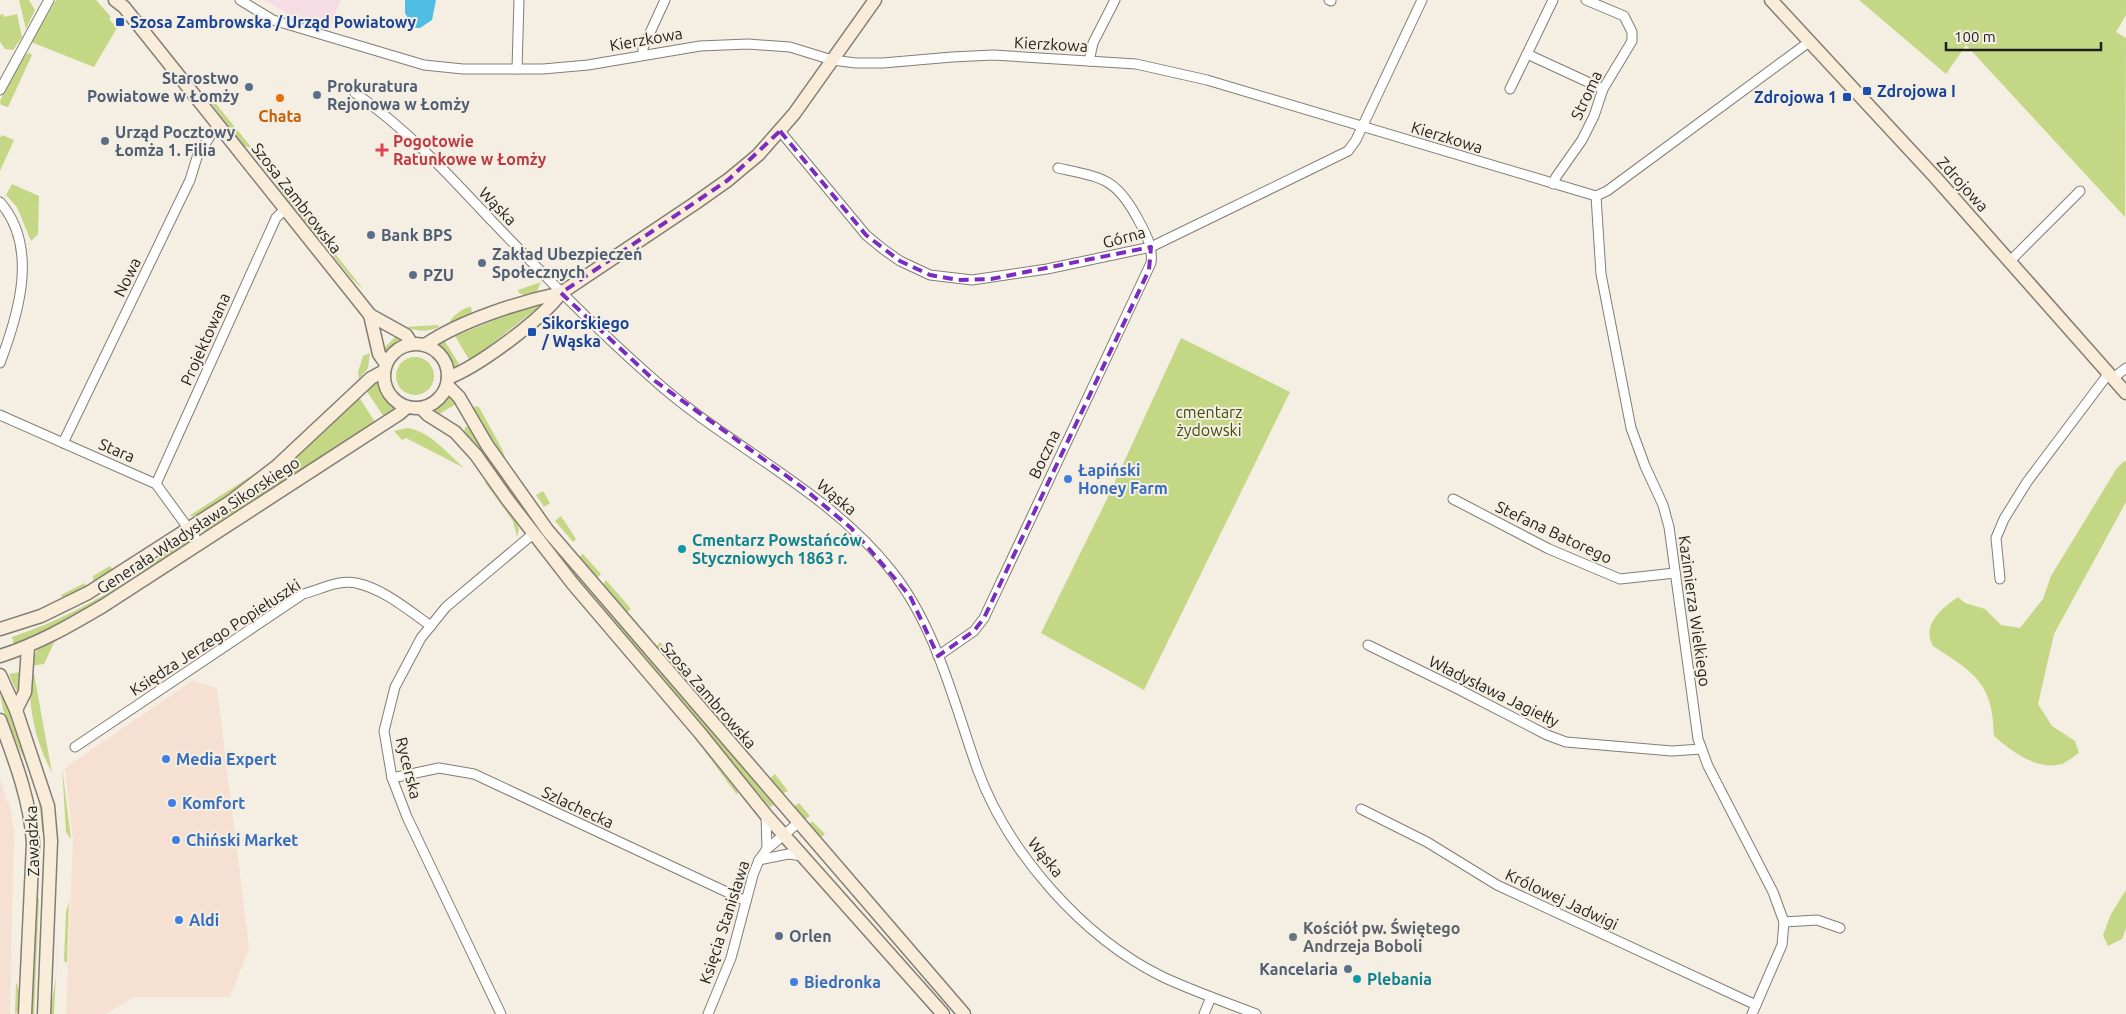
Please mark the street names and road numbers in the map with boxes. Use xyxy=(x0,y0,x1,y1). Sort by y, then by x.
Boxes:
street label: Kierzkowa xyxy=(608,24,684,54)
street label: Kierzkowa xyxy=(1014,33,1088,55)
street label: Stroma xyxy=(1567,68,1605,122)
street label: Kierzkowa xyxy=(1409,118,1485,156)
street label: Szosa Zambrowska xyxy=(248,139,346,257)
street label: Zdrojowa xyxy=(1934,153,1992,215)
street label: Wąska xyxy=(476,183,520,229)
street label: Górna xyxy=(1101,223,1147,251)
street label: Nowa xyxy=(110,254,144,300)
street label: Projektowana xyxy=(177,290,233,388)
street label: Boczna xyxy=(1025,427,1063,481)
street label: Stara xyxy=(96,434,138,466)
street label: Generała Władysława Sikorskiego xyxy=(93,453,303,597)
street label: Wąska xyxy=(814,475,860,519)
street label: Stefana Batorego xyxy=(1493,497,1615,567)
street label: Kazimierza Wielkiego xyxy=(1675,534,1715,688)
street label: Księdza Jerzego Popiełuszki xyxy=(126,575,304,699)
street label: Szosa Zambrowska xyxy=(658,638,760,752)
street label: Władysława Jagiełły xyxy=(1426,652,1562,730)
street label: Rycerska xyxy=(393,735,425,801)
street label: Szlachecka xyxy=(539,782,617,832)
street label: Zawadzka xyxy=(22,805,42,877)
street label: Wąska xyxy=(1025,833,1067,881)
street label: Księcia Stanisława xyxy=(696,858,752,986)
street label: Królowej Jadwigi xyxy=(1503,865,1621,933)

